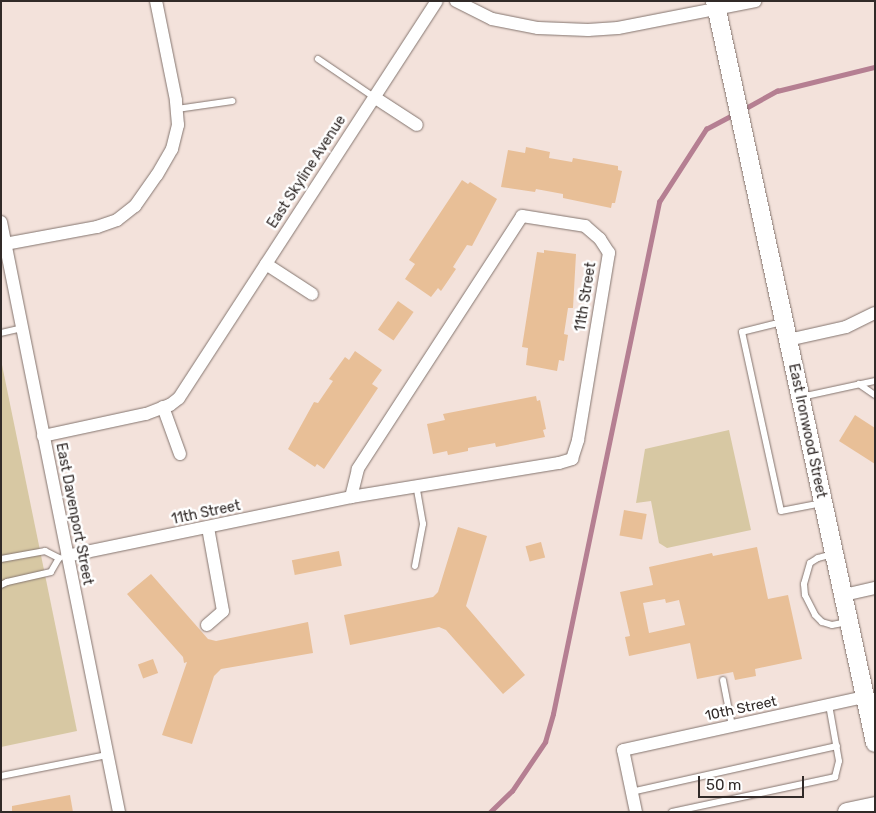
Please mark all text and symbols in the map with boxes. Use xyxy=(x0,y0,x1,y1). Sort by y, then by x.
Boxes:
street label: East Skyline Avenue xyxy=(264,112,350,232)
street label: 11th Street xyxy=(572,261,600,333)
street label: East Ironwood Street xyxy=(785,362,829,500)
street label: East Davenport Street xyxy=(52,442,96,586)
street label: 11th Street xyxy=(170,498,242,528)
street label: 10th Street xyxy=(704,693,778,725)
scale bar xyxy=(701,766,807,798)
text: 50 m xyxy=(706,776,741,794)

